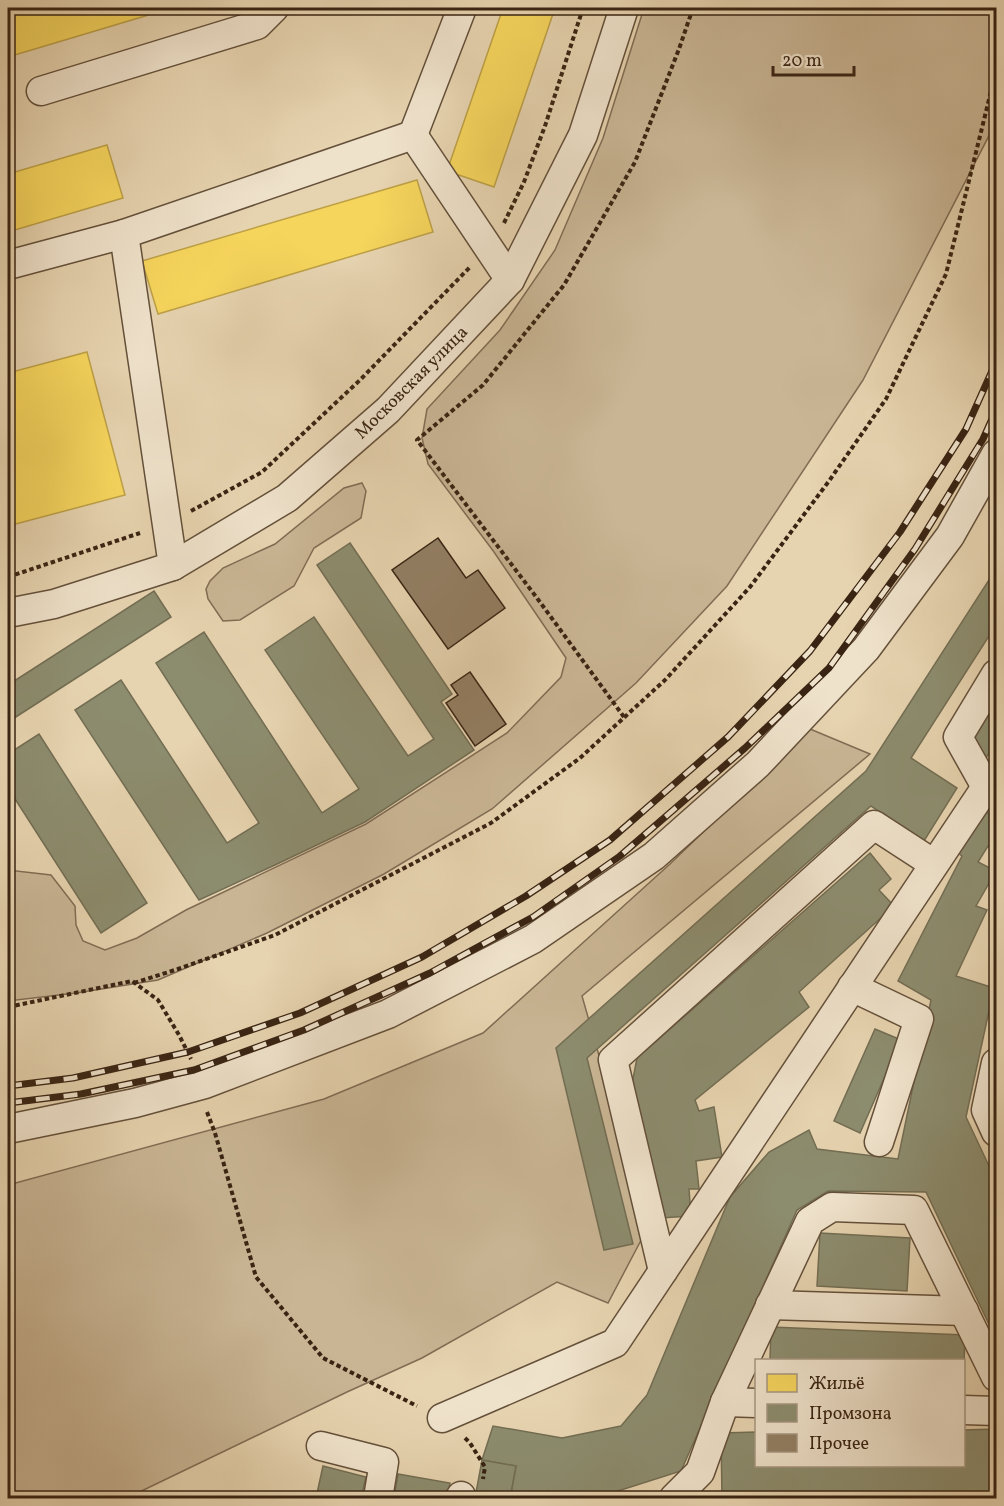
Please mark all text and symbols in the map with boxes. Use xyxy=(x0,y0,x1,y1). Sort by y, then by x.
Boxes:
scale bar xyxy=(773,39,854,77)
text: 20 m xyxy=(782,49,822,74)
street label: Московская улица xyxy=(350,321,474,445)
legend xyxy=(755,1359,965,1467)
text: Жильё xyxy=(809,1372,865,1397)
text: Промзона xyxy=(809,1402,892,1427)
text: Прочее xyxy=(809,1432,869,1457)

